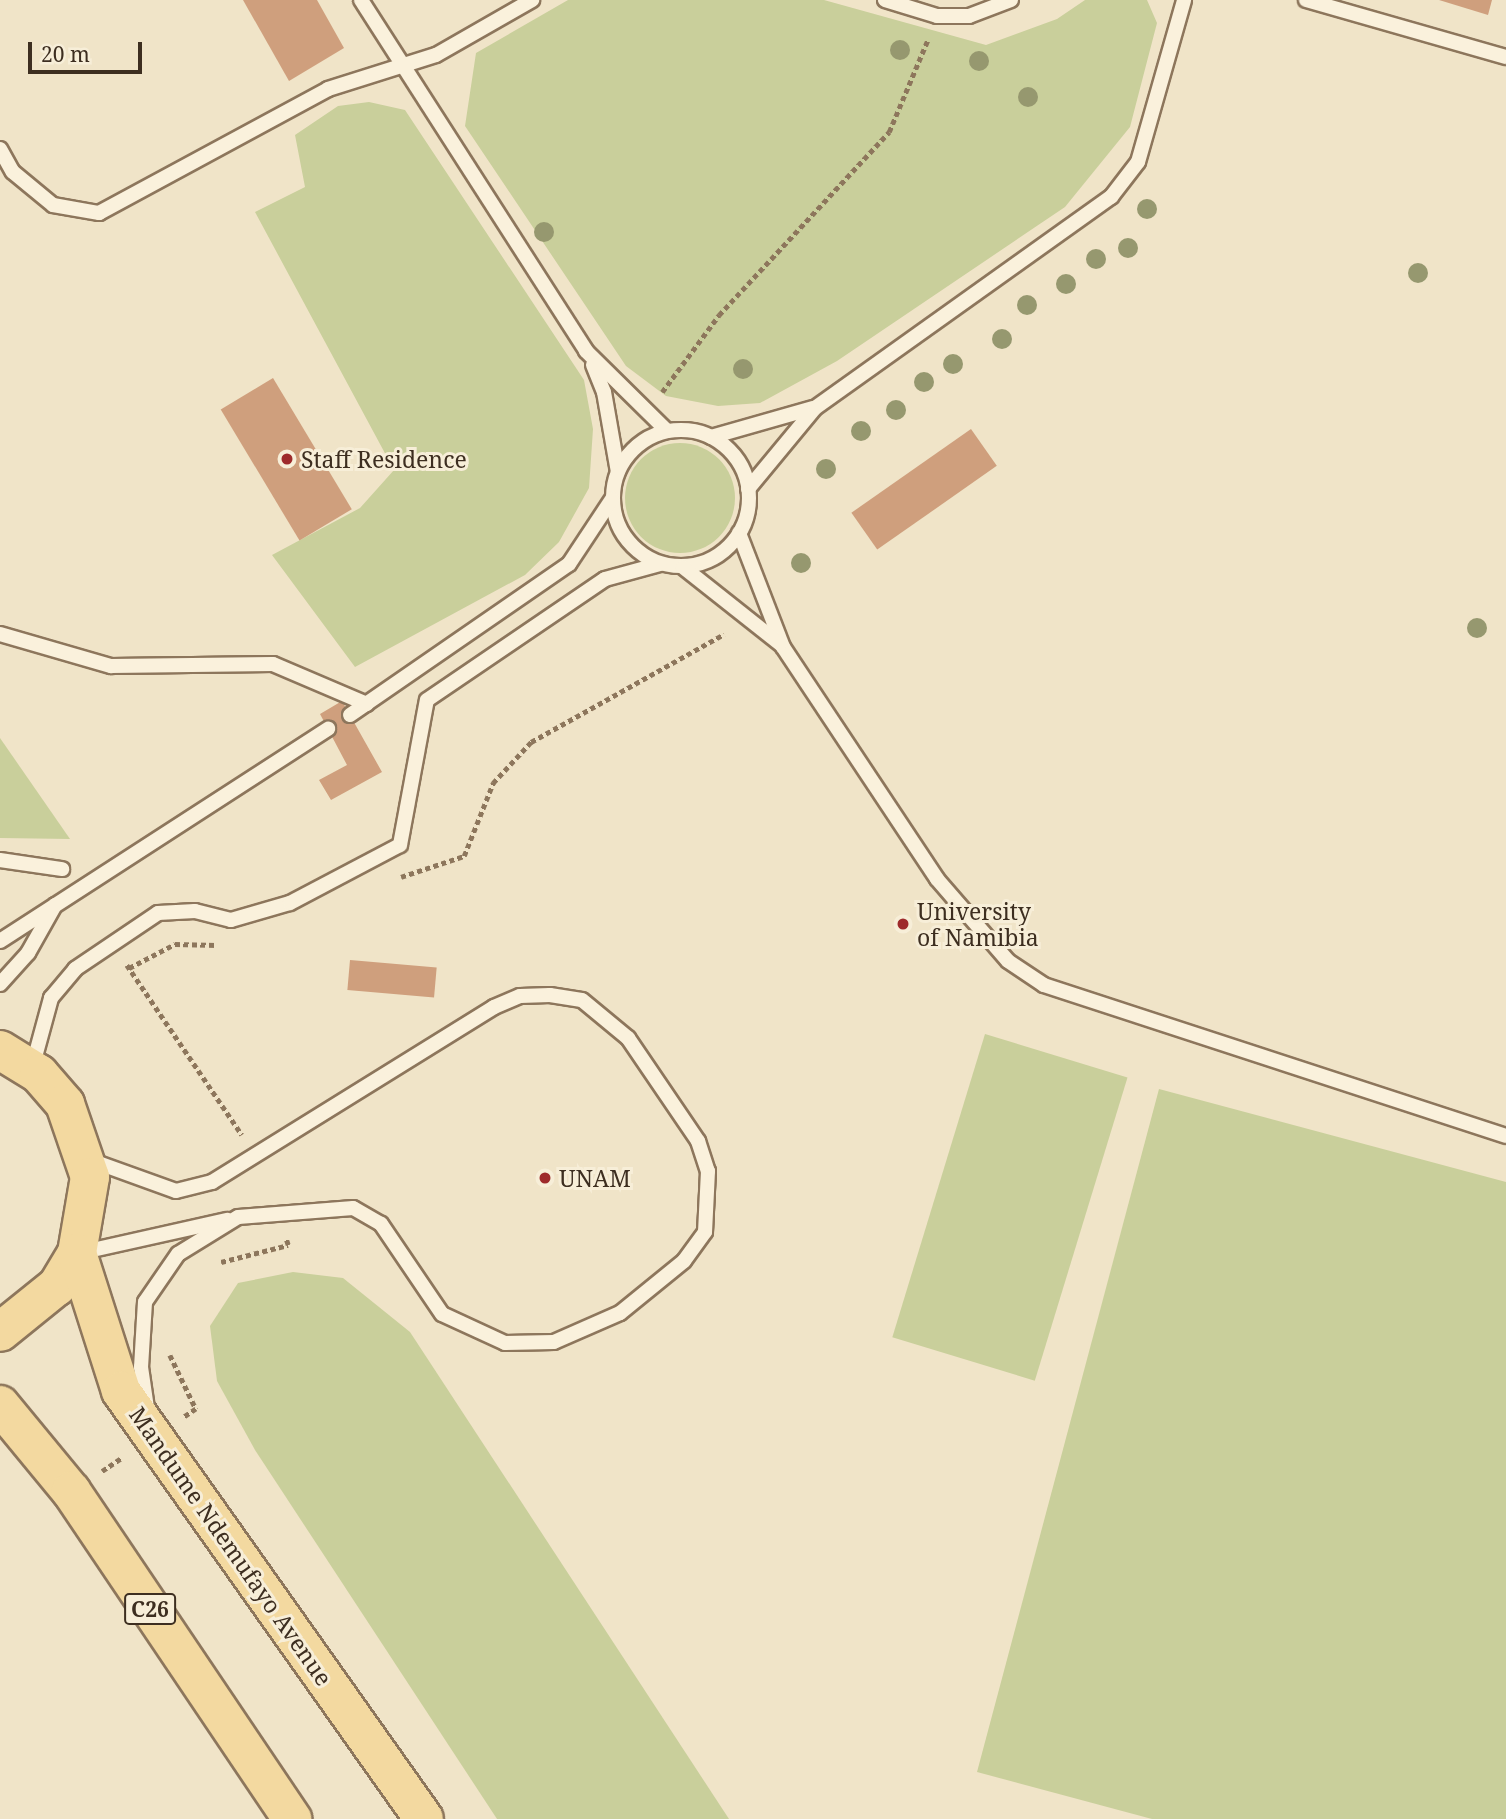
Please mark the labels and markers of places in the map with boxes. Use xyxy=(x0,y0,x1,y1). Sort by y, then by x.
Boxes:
place label: Staff Residence xyxy=(301,445,467,473)
marker: Staff Residence xyxy=(279,451,295,467)
place label: University of Namibia xyxy=(917,897,1039,951)
marker: University of Namibia xyxy=(895,916,911,932)
place label: UNAM xyxy=(559,1164,631,1192)
marker: UNAM xyxy=(537,1170,553,1186)

